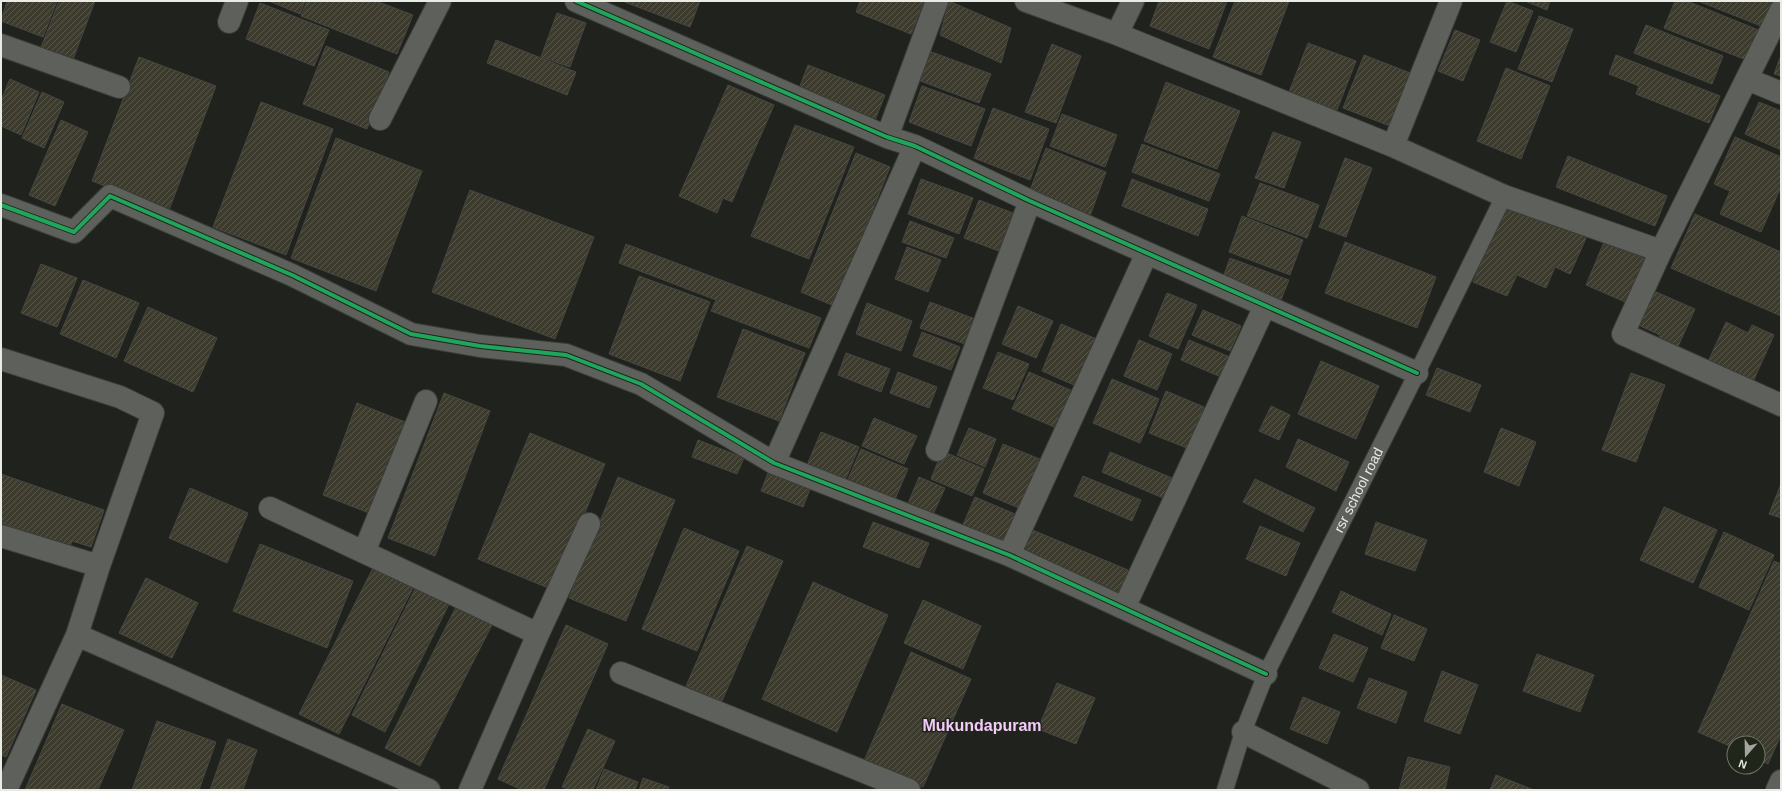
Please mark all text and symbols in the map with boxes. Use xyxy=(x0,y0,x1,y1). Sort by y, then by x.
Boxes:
street label: rsr school road xyxy=(1330,445,1386,535)
district label: Mukundapuram xyxy=(922,717,1042,734)
north arrow xyxy=(1726,735,1766,775)
text: N xyxy=(1737,757,1748,771)

